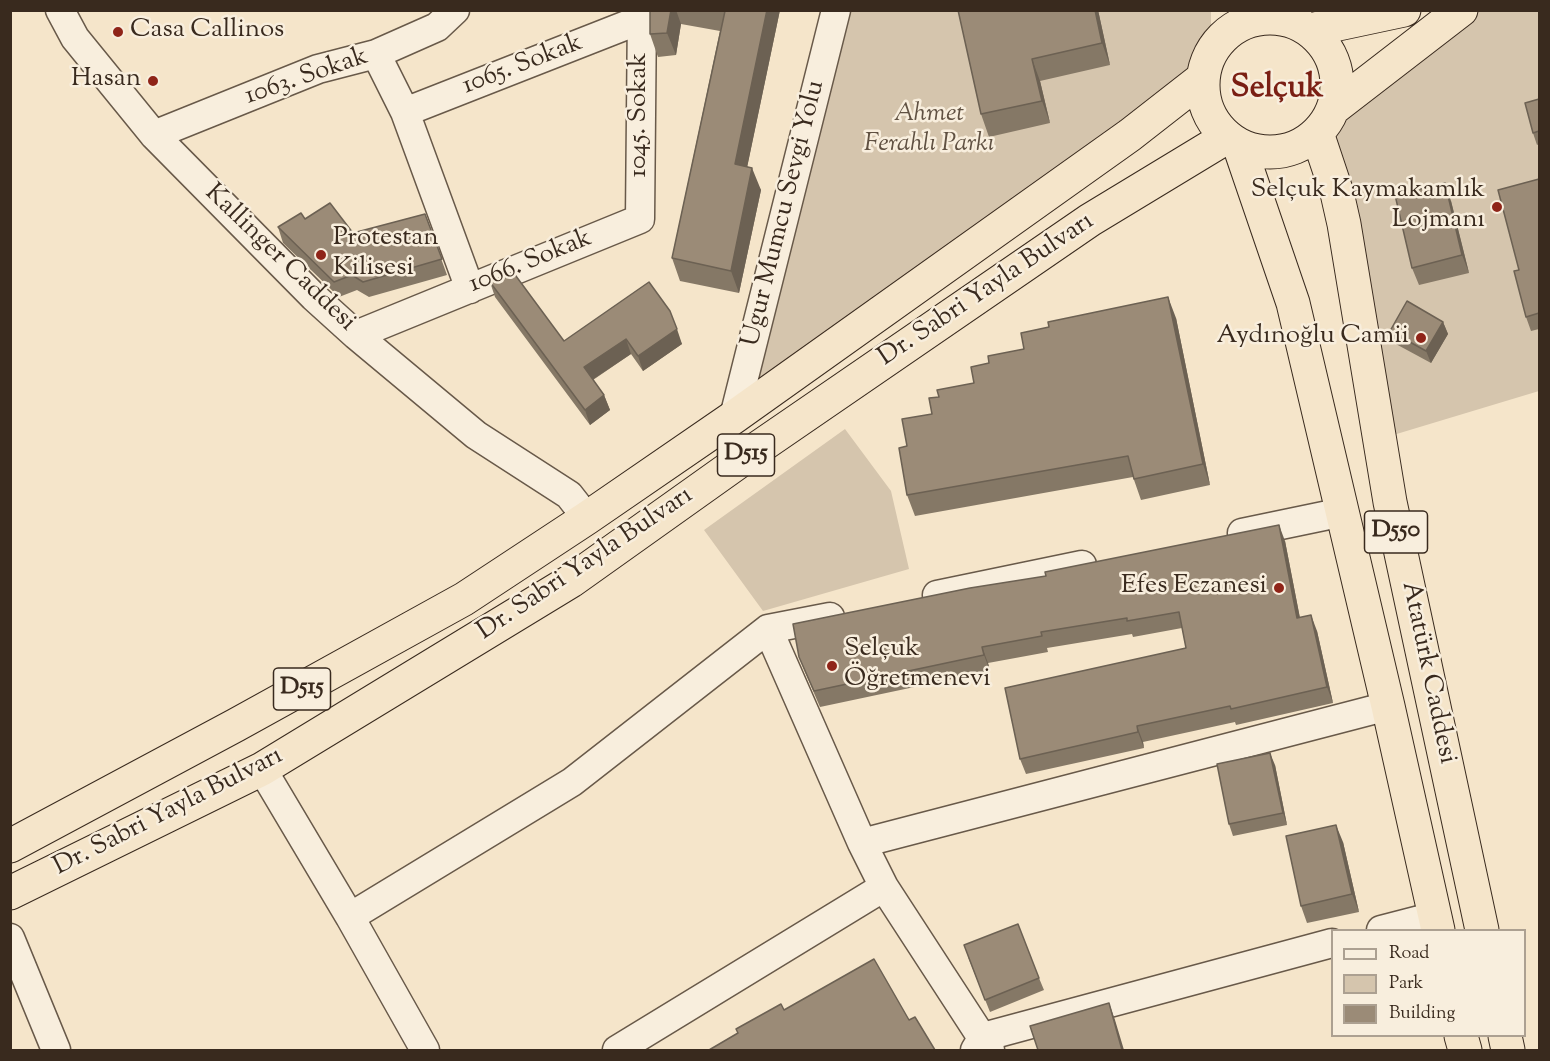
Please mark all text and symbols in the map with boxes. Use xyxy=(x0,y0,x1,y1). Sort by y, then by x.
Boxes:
place label: Casa Callinos xyxy=(130,16,284,48)
marker: Casa Callinos xyxy=(111,25,125,39)
street label: 1065. Sokak xyxy=(459,29,587,103)
street label: 1063. Sokak xyxy=(242,42,372,114)
street label: 1045. Sokak xyxy=(625,52,657,178)
place label: Hasan xyxy=(71,65,141,97)
district label: Selçuk xyxy=(1231,72,1323,110)
marker: Hasan xyxy=(146,74,160,88)
street label: Ugur Mumcu Sevgi Yolu xyxy=(737,78,833,350)
park label: Ahmet Ferahlı Parkı xyxy=(864,100,994,162)
place label: Selçuk Kaymakamlık Lojmanı xyxy=(1251,176,1485,237)
street label: Kallinger Caddesi xyxy=(197,179,361,339)
marker: Selçuk Kaymakamlık Lojmanı xyxy=(1490,200,1504,214)
street label: Dr. Sabri Yayla Bulvarı xyxy=(873,207,1101,375)
place label: Protestan Kilisesi xyxy=(333,224,439,286)
street label: 1066. Sokak xyxy=(465,224,597,302)
marker: Protestan Kilisesi xyxy=(314,248,328,262)
place label: Aydınoğlu Camii xyxy=(1216,322,1409,354)
marker: Aydınoğlu Camii xyxy=(1414,331,1428,345)
road number: D515 xyxy=(718,434,774,476)
street label: Dr. Sabri Yayla Bulvarı xyxy=(472,481,700,649)
road number: D550 xyxy=(1364,511,1428,553)
place label: Efes Eczanesi xyxy=(1121,572,1267,604)
street label: Atatürk Caddesi xyxy=(1392,579,1462,767)
marker: Efes Eczanesi xyxy=(1272,581,1286,595)
place label: Selçuk Öğretmenevi xyxy=(844,635,991,696)
marker: Selçuk Öğretmenevi xyxy=(825,659,839,673)
road number: D515 xyxy=(274,668,330,710)
street label: Dr. Sabri Yayla Bulvarı xyxy=(49,742,289,884)
legend xyxy=(1331,929,1526,1037)
text: Road xyxy=(1389,941,1429,967)
text: Park xyxy=(1389,971,1423,997)
text: Building xyxy=(1389,1001,1455,1027)

